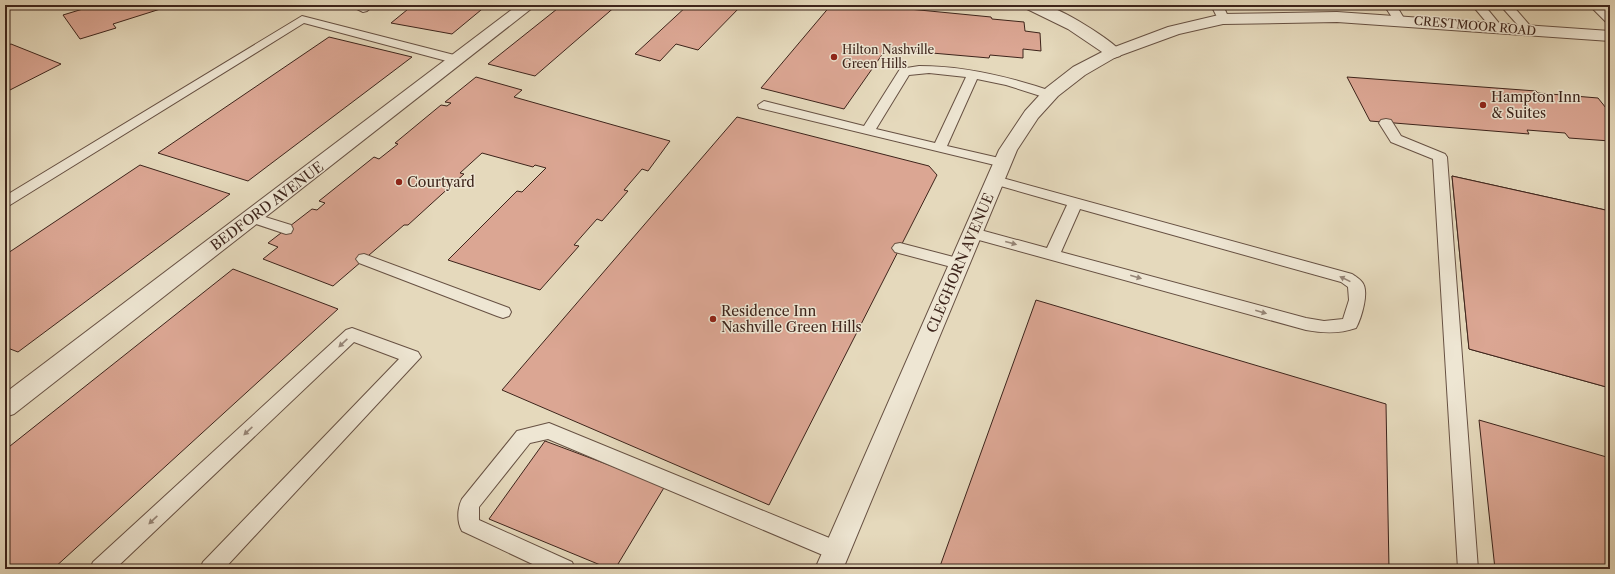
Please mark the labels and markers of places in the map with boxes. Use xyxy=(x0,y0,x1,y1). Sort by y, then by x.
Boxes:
place label: Hilton Nashville Green Hills xyxy=(842,42,934,71)
marker: Hilton Nashville Green Hills xyxy=(829,52,839,62)
place label: Hampton Inn & Suites xyxy=(1491,88,1581,122)
marker: Hampton Inn & Suites xyxy=(1478,100,1488,110)
place label: Courtyard xyxy=(407,173,475,191)
marker: Courtyard xyxy=(394,177,404,187)
place label: Residence Inn Nashville Green Hills xyxy=(721,302,862,336)
marker: Residence Inn Nashville Green Hills xyxy=(708,314,718,324)

